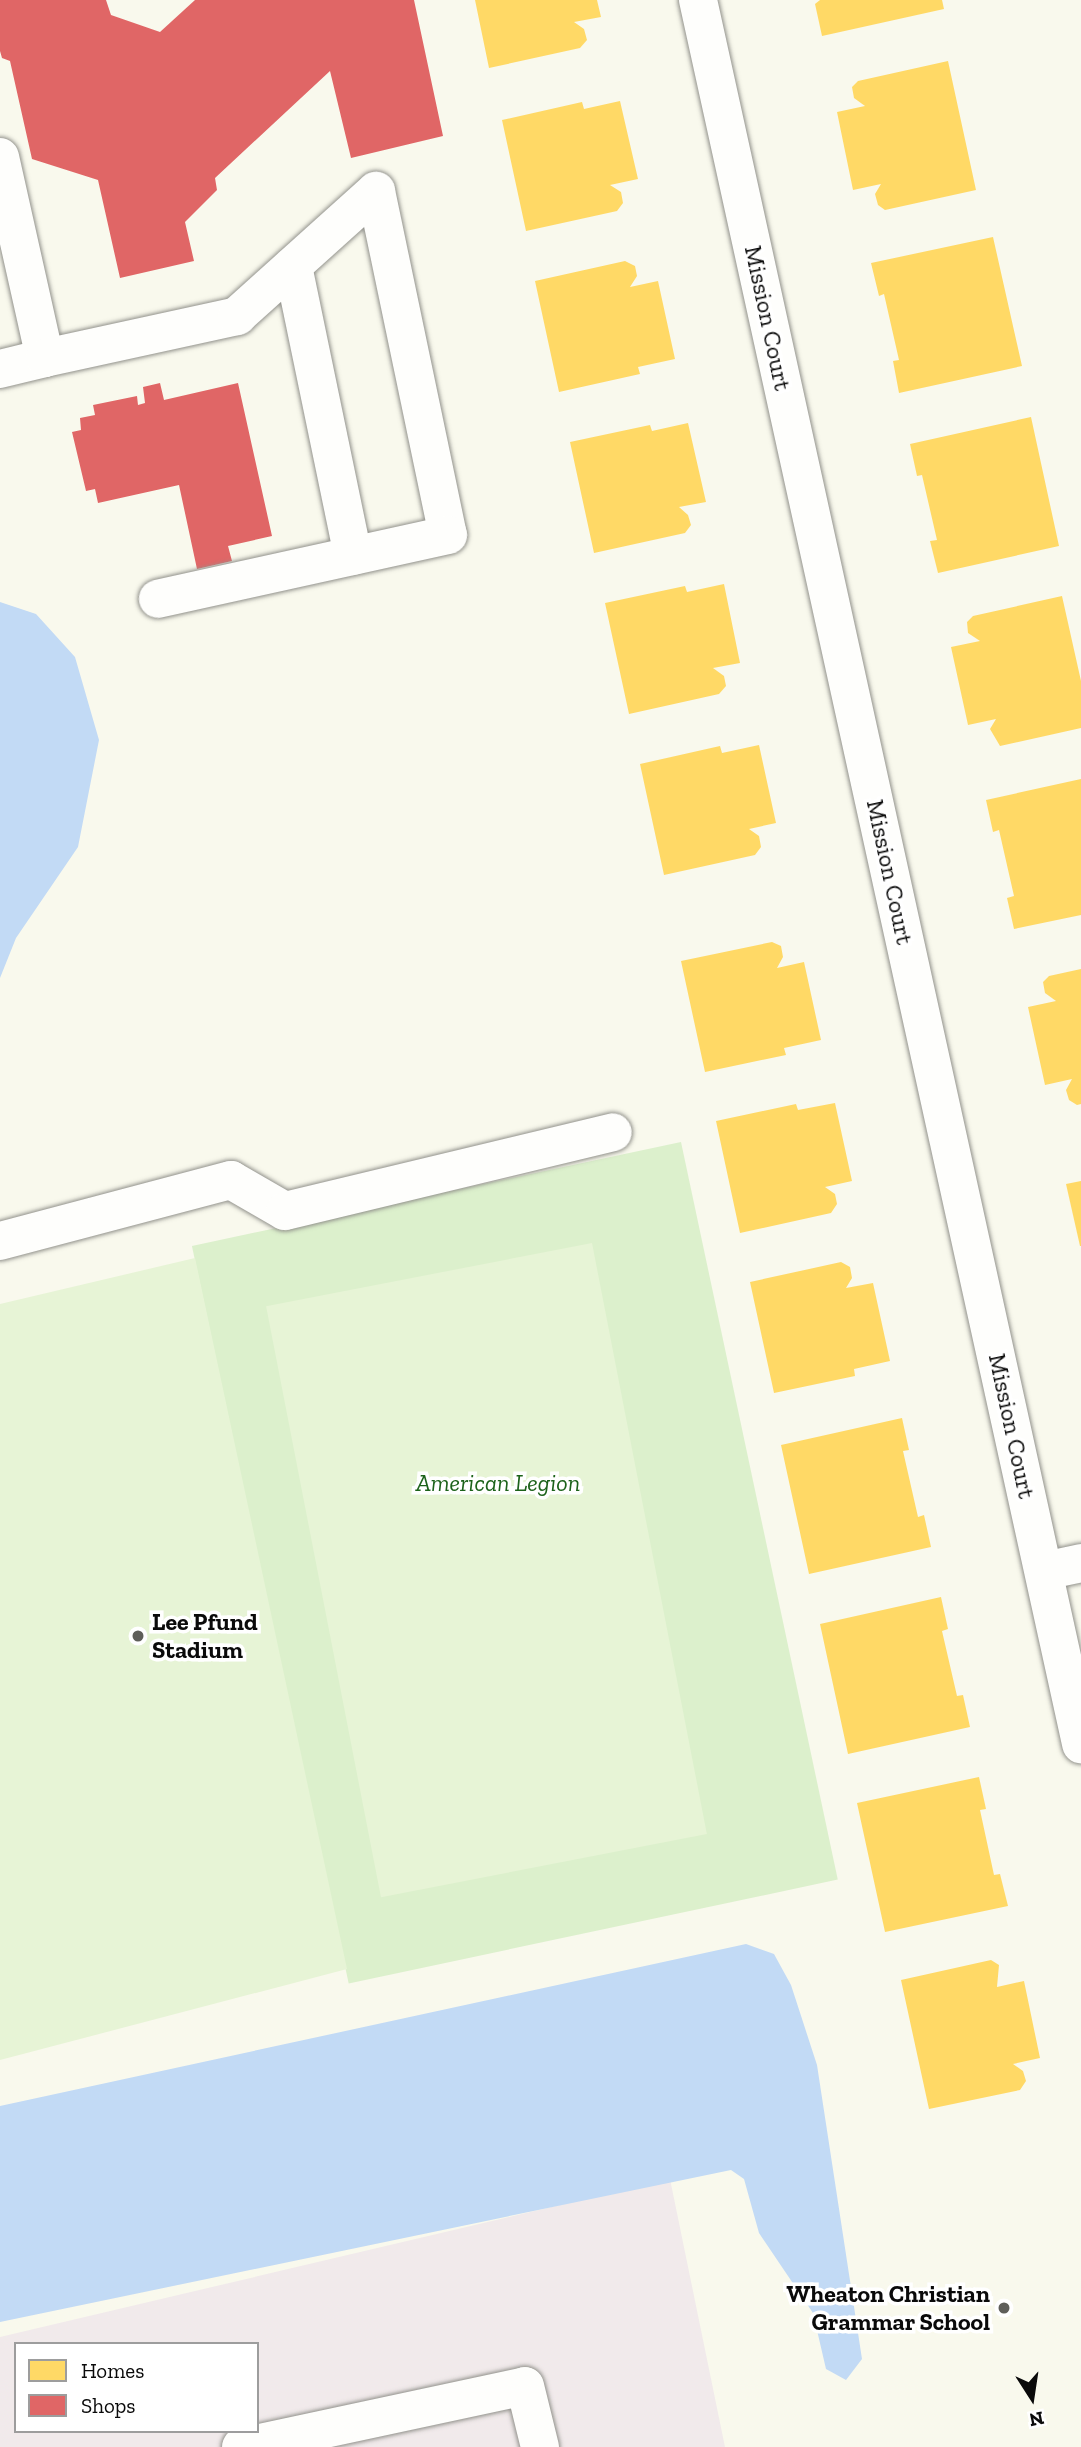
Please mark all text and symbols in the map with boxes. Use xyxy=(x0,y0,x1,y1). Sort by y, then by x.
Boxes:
street label: Mission Court xyxy=(739,243,797,393)
street label: Mission Court xyxy=(861,797,919,947)
street label: Mission Court xyxy=(983,1351,1041,1501)
park label: American Legion xyxy=(416,1469,580,1497)
place label: Lee Pfund Stadium xyxy=(152,1608,258,1664)
marker: Lee Pfund Stadium xyxy=(130,1628,146,1644)
place label: Wheaton Christian Grammar School xyxy=(786,2280,990,2336)
marker: Wheaton Christian Grammar School xyxy=(996,2300,1012,2316)
legend xyxy=(14,2342,259,2433)
text: Homes xyxy=(81,2358,144,2383)
north arrow xyxy=(997,2363,1067,2433)
text: Shops xyxy=(81,2393,135,2418)
text: N xyxy=(1027,2406,1046,2432)

